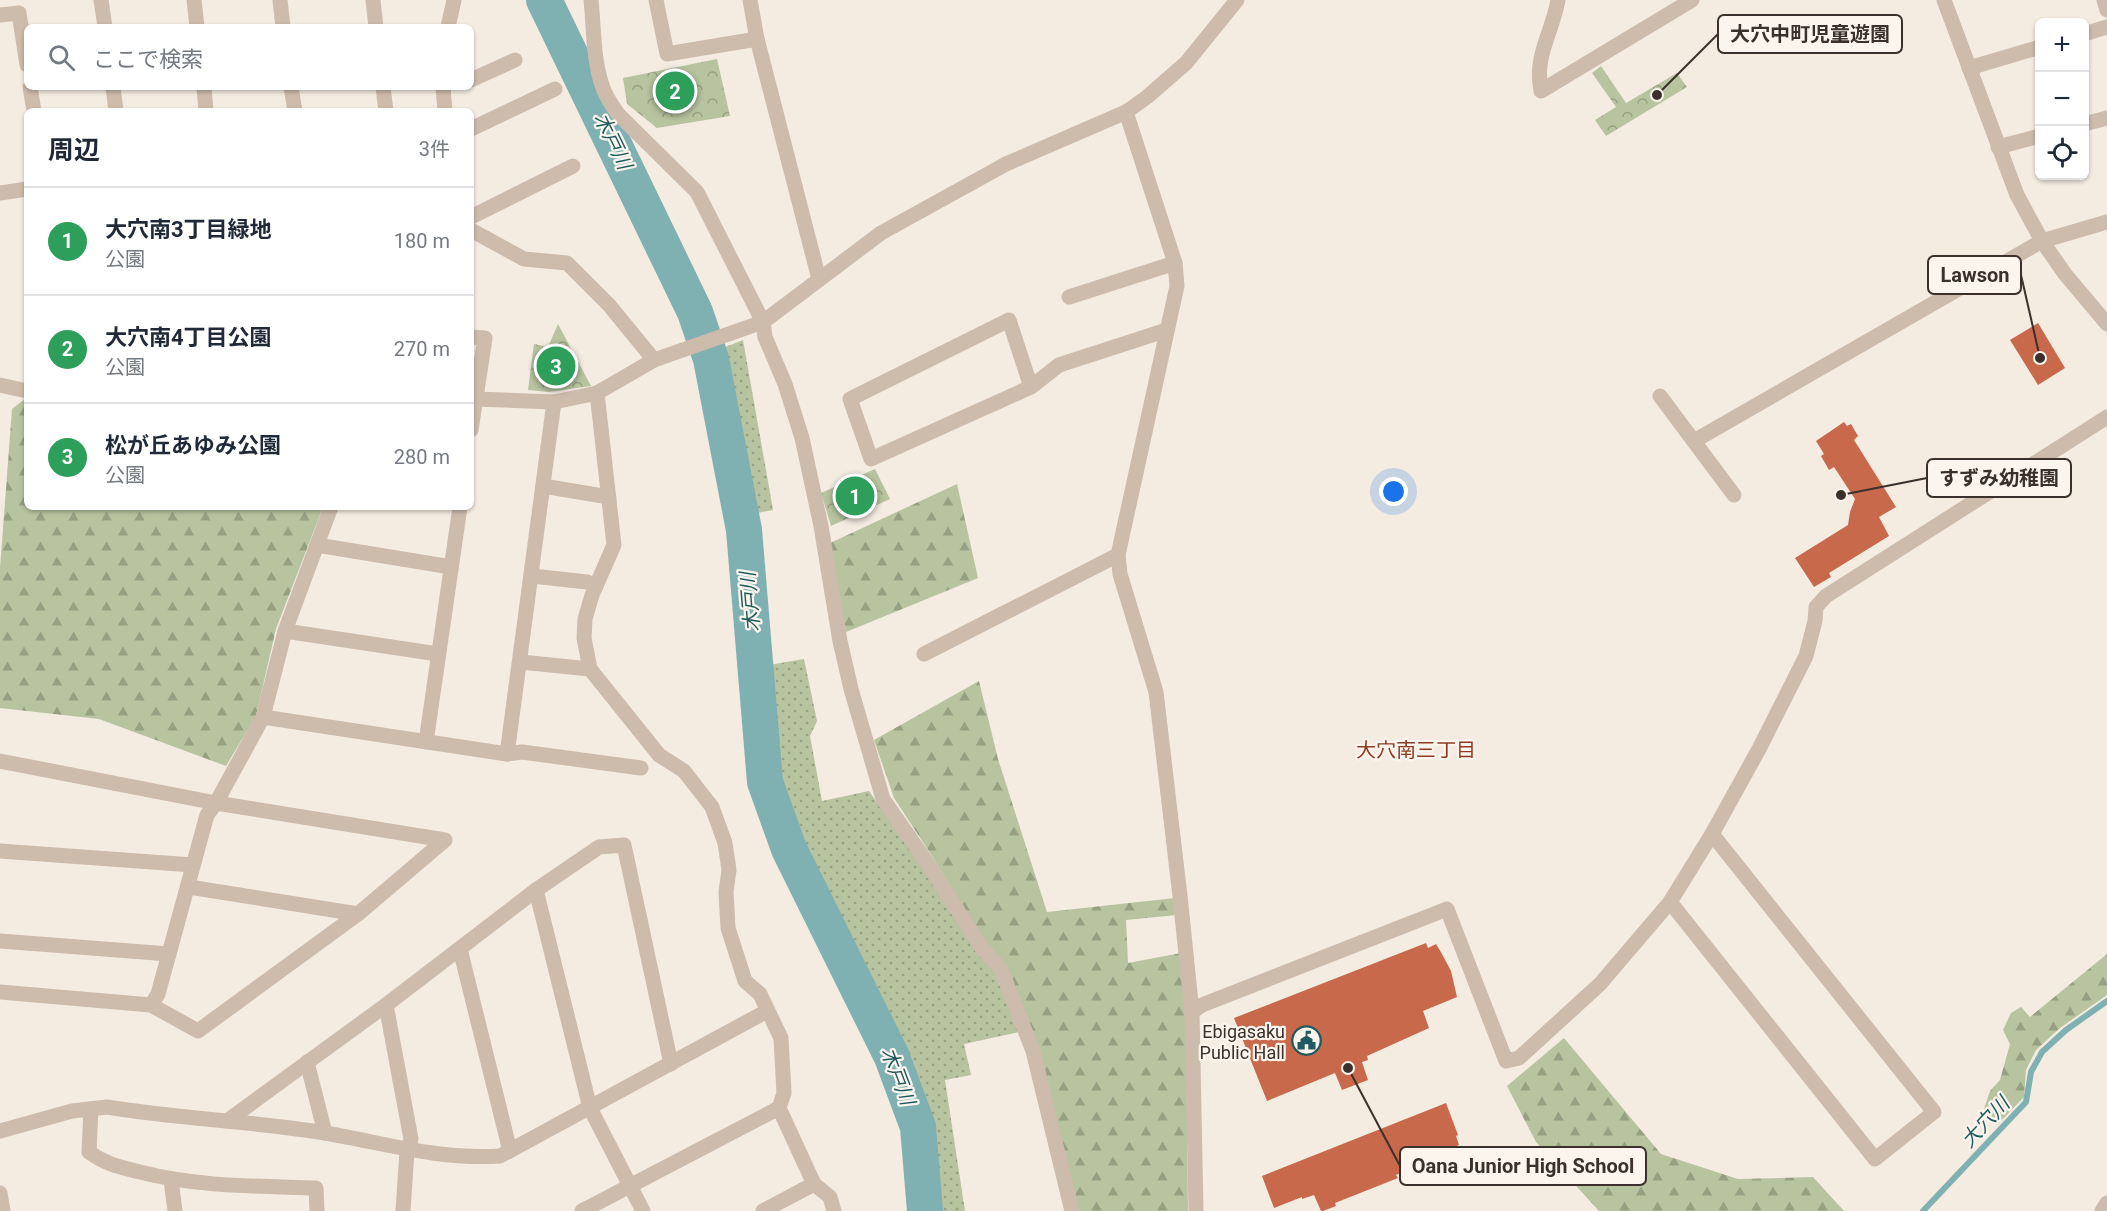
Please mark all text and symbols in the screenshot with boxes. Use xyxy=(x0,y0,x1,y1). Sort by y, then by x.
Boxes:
callout: 大穴中町児童遊園 xyxy=(1718,15,1902,53)
map controls xyxy=(2035,18,2089,180)
button: + xyxy=(2035,18,2089,72)
text: 大穴中町児童遊園 xyxy=(1730,22,1890,46)
search box xyxy=(24,24,474,90)
icon: search xyxy=(45,41,78,74)
text: ここで検索 xyxy=(93,47,203,72)
pin: 2 xyxy=(656,68,694,113)
button: − xyxy=(2035,72,2089,126)
water label: 木戸川 xyxy=(589,109,638,175)
button: locate xyxy=(2035,126,2089,180)
text: 周辺 xyxy=(48,135,100,165)
text: 3件 xyxy=(419,137,450,161)
text: 大穴南3丁目緑地 xyxy=(105,217,272,242)
text: 1 xyxy=(62,229,73,253)
text: 180 m xyxy=(394,229,450,253)
text: 公園 xyxy=(105,247,145,271)
callout: Lawson xyxy=(1928,256,2021,294)
text: Lawson xyxy=(1941,263,2009,287)
text: 大穴南4丁目公園 xyxy=(105,325,272,350)
text: 2 xyxy=(62,337,73,361)
text: 270 m xyxy=(394,337,450,361)
pin: 3 xyxy=(536,344,576,388)
text: 公園 xyxy=(105,355,145,379)
text: 松が丘あゆみ公園 xyxy=(105,433,281,458)
text: 3 xyxy=(62,445,73,469)
text: 280 m xyxy=(394,445,450,469)
callout: すずみ幼稚園 xyxy=(1927,459,2071,497)
text: 公園 xyxy=(105,463,145,487)
text: すずみ幼稚園 xyxy=(1939,466,2059,490)
pin: 1 xyxy=(836,474,874,518)
your location xyxy=(1379,477,1408,506)
water label: 木戸川 xyxy=(735,569,765,633)
district label: 大穴南三丁目 xyxy=(1356,738,1476,762)
place label: Ebigasaku Public Hall xyxy=(1200,1021,1285,1063)
public building icon: Ebigasaku Public Hall xyxy=(1290,1025,1322,1057)
water label: 木戸川 xyxy=(876,1044,921,1110)
water label: 大穴川 xyxy=(1956,1090,2016,1152)
callout: Oana Junior High School xyxy=(1400,1147,1646,1185)
text: Oana Junior High School xyxy=(1412,1154,1634,1178)

